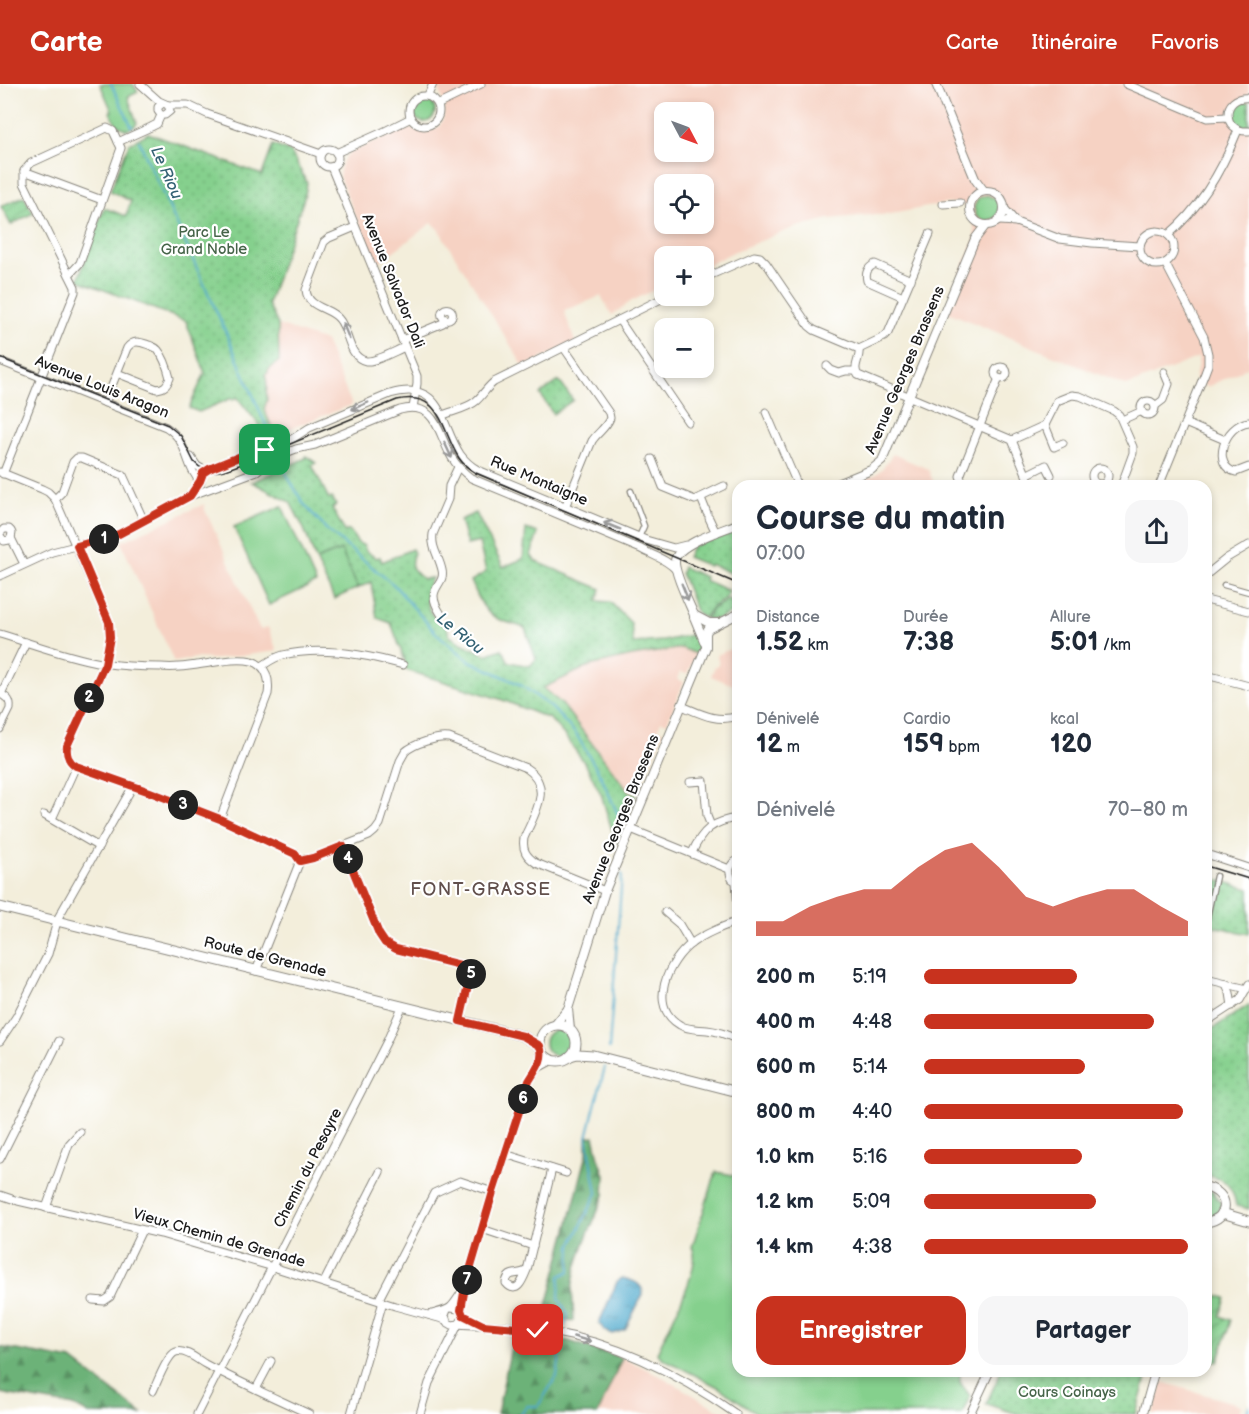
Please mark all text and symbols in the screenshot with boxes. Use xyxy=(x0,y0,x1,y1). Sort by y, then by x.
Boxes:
text: Carte xyxy=(30,26,103,59)
text: Carte xyxy=(946,30,999,55)
text: Itinéraire xyxy=(1032,30,1118,55)
text: Favoris xyxy=(1151,30,1219,55)
north arrow xyxy=(654,102,714,162)
map controls xyxy=(654,102,714,378)
water label: Le Riou xyxy=(146,144,186,202)
button: locate xyxy=(654,174,714,234)
street label: Avenue Salvador Dali xyxy=(357,211,429,351)
park label: Parc Le Grand Noble xyxy=(161,223,247,259)
button: + xyxy=(654,246,714,306)
street label: Avenue Georges Brassens xyxy=(861,283,949,457)
button: − xyxy=(654,318,714,378)
one-way arrow xyxy=(340,323,351,341)
street label: Avenue Louis Aragon xyxy=(32,351,172,423)
one-way arrow xyxy=(352,401,370,412)
pin xyxy=(239,424,290,475)
icon: arrive xyxy=(248,433,281,466)
one-way arrow xyxy=(442,440,454,458)
street label: Rue Montaigne xyxy=(487,452,591,510)
text: Course du matin xyxy=(756,499,1005,539)
button: share xyxy=(1125,500,1188,563)
one-way arrow xyxy=(603,520,621,531)
pin: 1 xyxy=(89,524,119,554)
text: 1 xyxy=(101,529,107,548)
text: 07:00 xyxy=(756,542,805,566)
one-way arrow xyxy=(680,582,691,601)
text: Distance xyxy=(756,608,820,627)
text: Durée xyxy=(903,608,948,627)
text: Allure xyxy=(1050,608,1091,627)
water label: Le Riou xyxy=(433,609,488,659)
text: 1.52 xyxy=(756,627,803,658)
text: 7:38 xyxy=(903,627,954,658)
text: 5:01 xyxy=(1050,627,1098,658)
text: km xyxy=(803,636,829,655)
text: /km xyxy=(1098,636,1131,655)
pin: 2 xyxy=(74,683,104,713)
text: 2 xyxy=(84,688,94,707)
text: Dénivelé xyxy=(756,710,819,729)
text: Cardio xyxy=(903,710,951,729)
text: kcal xyxy=(1050,710,1079,729)
text: 12 xyxy=(756,729,783,760)
text: 159 xyxy=(903,729,944,760)
text: 120 xyxy=(1050,729,1092,760)
street label: Avenue Georges Brassens xyxy=(578,731,664,906)
text: m xyxy=(783,738,800,757)
text: bpm xyxy=(944,738,980,757)
pin: 3 xyxy=(168,790,198,820)
text: 3 xyxy=(178,795,188,814)
text: Dénivelé xyxy=(756,798,835,822)
text: 70–80 m xyxy=(1108,798,1188,822)
pin: 4 xyxy=(333,844,363,874)
text: 4 xyxy=(343,849,353,868)
district label: FONT-GRASSE xyxy=(410,879,552,900)
street label: Route de Grenade xyxy=(202,933,328,981)
pin: 5 xyxy=(456,959,486,989)
text: 5 xyxy=(466,964,476,983)
text: 200 m xyxy=(756,965,815,989)
text: 5:19 xyxy=(852,965,887,989)
text: 400 m xyxy=(756,1010,815,1034)
text: 4:48 xyxy=(852,1010,892,1034)
text: 600 m xyxy=(756,1055,816,1079)
text: 5:14 xyxy=(852,1055,887,1079)
pin: 6 xyxy=(508,1084,538,1114)
text: 6 xyxy=(518,1089,528,1108)
text: 800 m xyxy=(756,1100,815,1124)
text: 4:40 xyxy=(852,1100,892,1124)
street label: Chemin du Pesayre xyxy=(270,1105,346,1231)
text: 1.0 km xyxy=(756,1145,814,1169)
text: 5:16 xyxy=(852,1145,887,1169)
text: 1.2 km xyxy=(756,1190,814,1214)
text: 5:09 xyxy=(852,1190,891,1214)
street label: Vieux Chemin de Grenade xyxy=(131,1204,308,1272)
text: 1.4 km xyxy=(756,1235,814,1259)
text: 4:38 xyxy=(852,1235,892,1259)
pin: 7 xyxy=(452,1265,482,1295)
text: 7 xyxy=(463,1270,471,1289)
button: Enregistrer xyxy=(756,1296,966,1365)
button: Partager xyxy=(978,1296,1188,1365)
pin xyxy=(512,1304,563,1355)
icon: check xyxy=(521,1313,554,1346)
one-way arrow xyxy=(572,1334,591,1345)
park label: Cours Coinays xyxy=(1018,1383,1117,1402)

